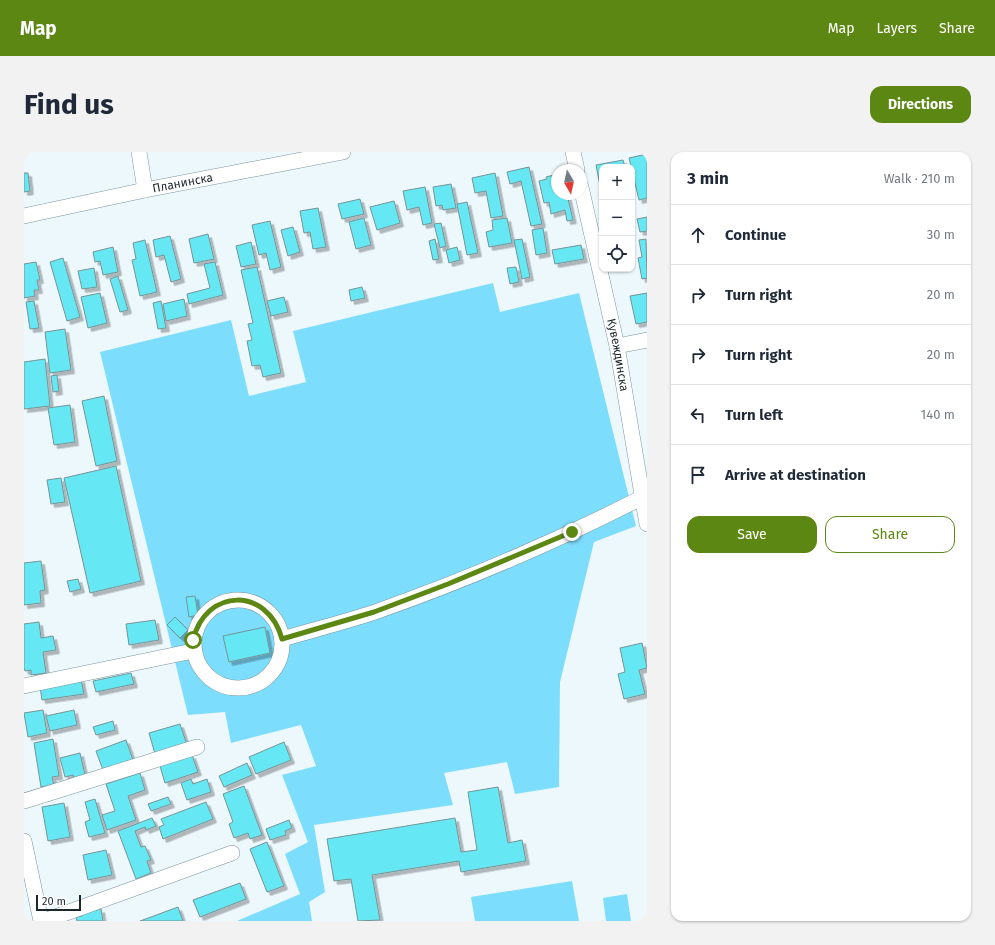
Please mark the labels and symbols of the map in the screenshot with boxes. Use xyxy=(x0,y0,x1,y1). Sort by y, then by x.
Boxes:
north arrow xyxy=(551,164,587,200)
street label: Планинска xyxy=(151,170,214,195)
street label: Кувеждинска xyxy=(604,317,632,393)
route end xyxy=(563,523,581,541)
route start xyxy=(184,631,202,649)
scale bar xyxy=(36,893,81,912)

